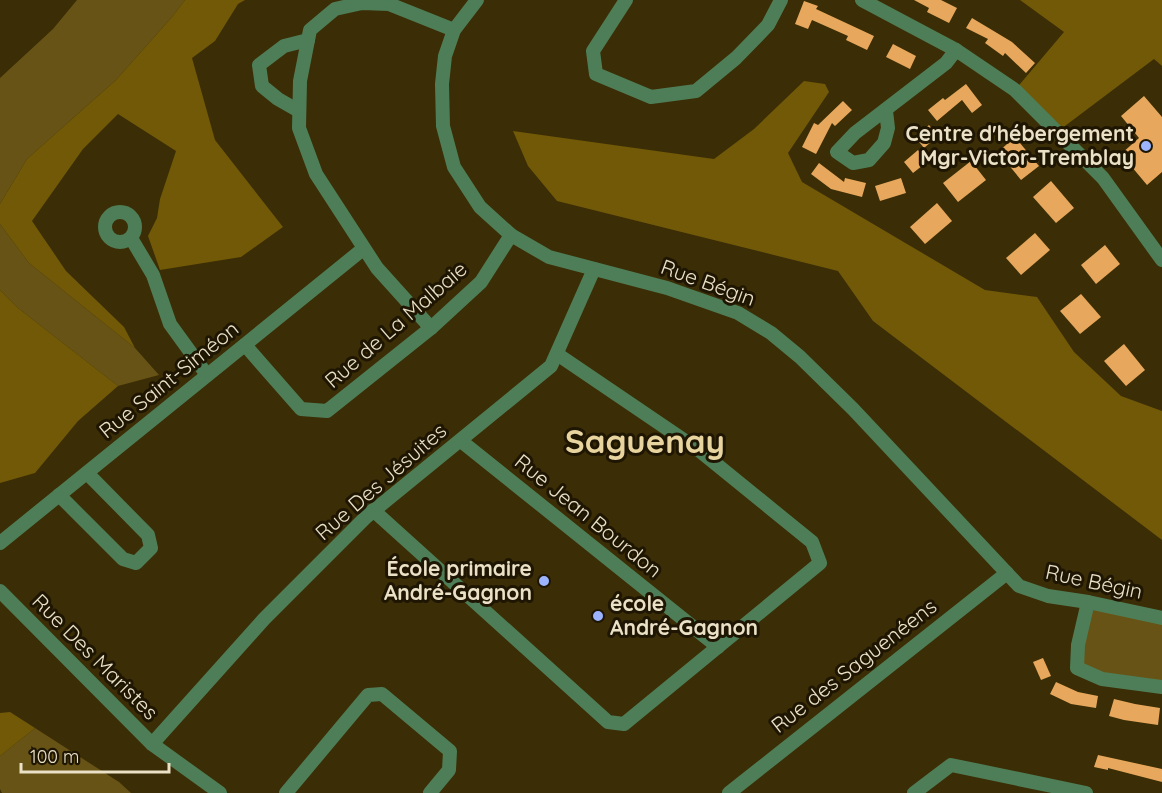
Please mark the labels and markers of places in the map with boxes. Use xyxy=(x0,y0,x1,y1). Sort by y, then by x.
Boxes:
place label: Centre d'hébergement Mgr-Victor-Tremblay xyxy=(905,120,1134,170)
marker: Centre d'hébergement Mgr-Victor-Tremblay xyxy=(1139,139,1153,153)
place label: École primaire André-Gagnon xyxy=(384,555,532,605)
marker: École primaire André-Gagnon xyxy=(537,574,551,588)
place label: école André-Gagnon xyxy=(610,590,758,640)
marker: école André-Gagnon xyxy=(591,609,605,623)

